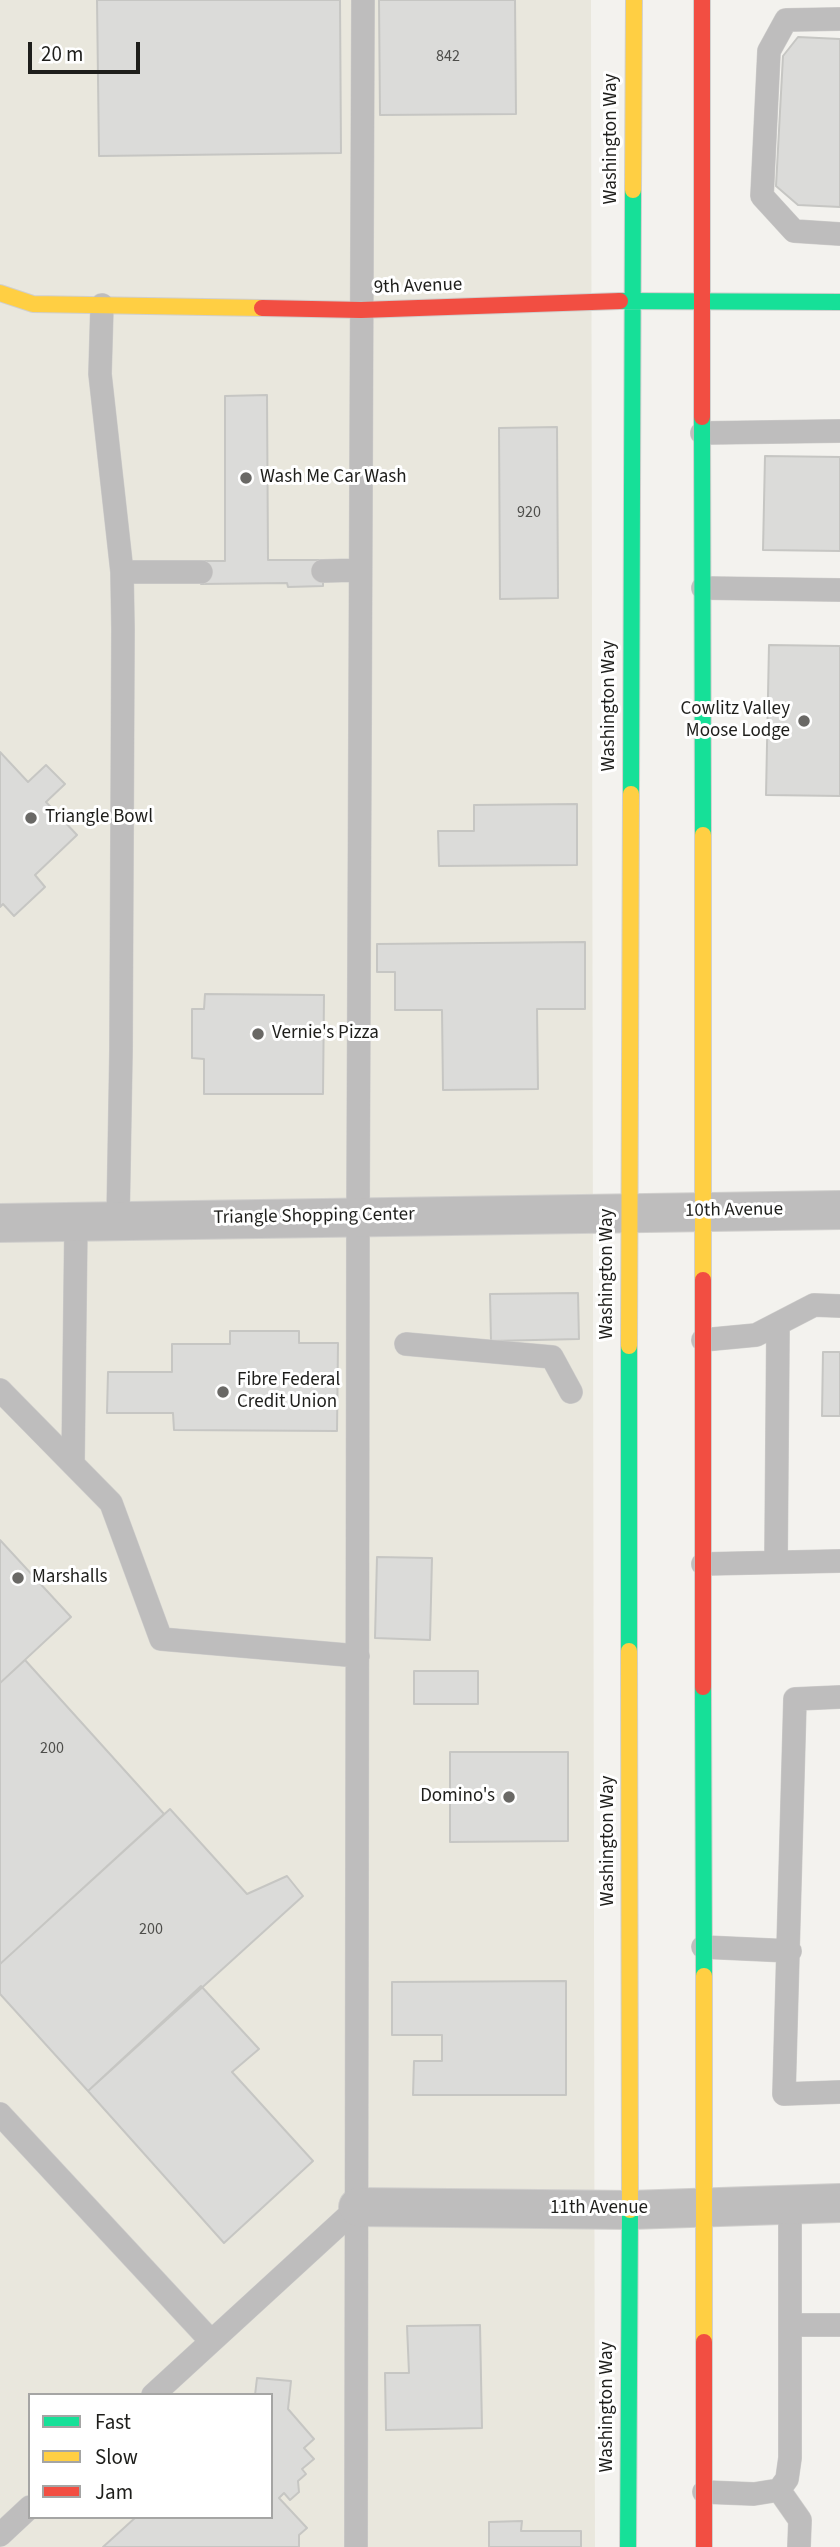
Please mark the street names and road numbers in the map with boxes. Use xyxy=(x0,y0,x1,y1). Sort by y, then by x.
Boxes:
street label: Washington Way xyxy=(601,74,623,204)
street label: 9th Avenue xyxy=(373,274,463,300)
street label: Washington Way xyxy=(599,641,621,771)
street label: 10th Avenue xyxy=(685,1199,783,1223)
street label: Triangle Shopping Center xyxy=(213,1204,415,1230)
street label: Washington Way xyxy=(597,1209,619,1339)
street label: Washington Way xyxy=(598,1776,620,1906)
street label: 11th Avenue xyxy=(550,2198,648,2220)
street label: Washington Way xyxy=(597,2342,619,2472)

